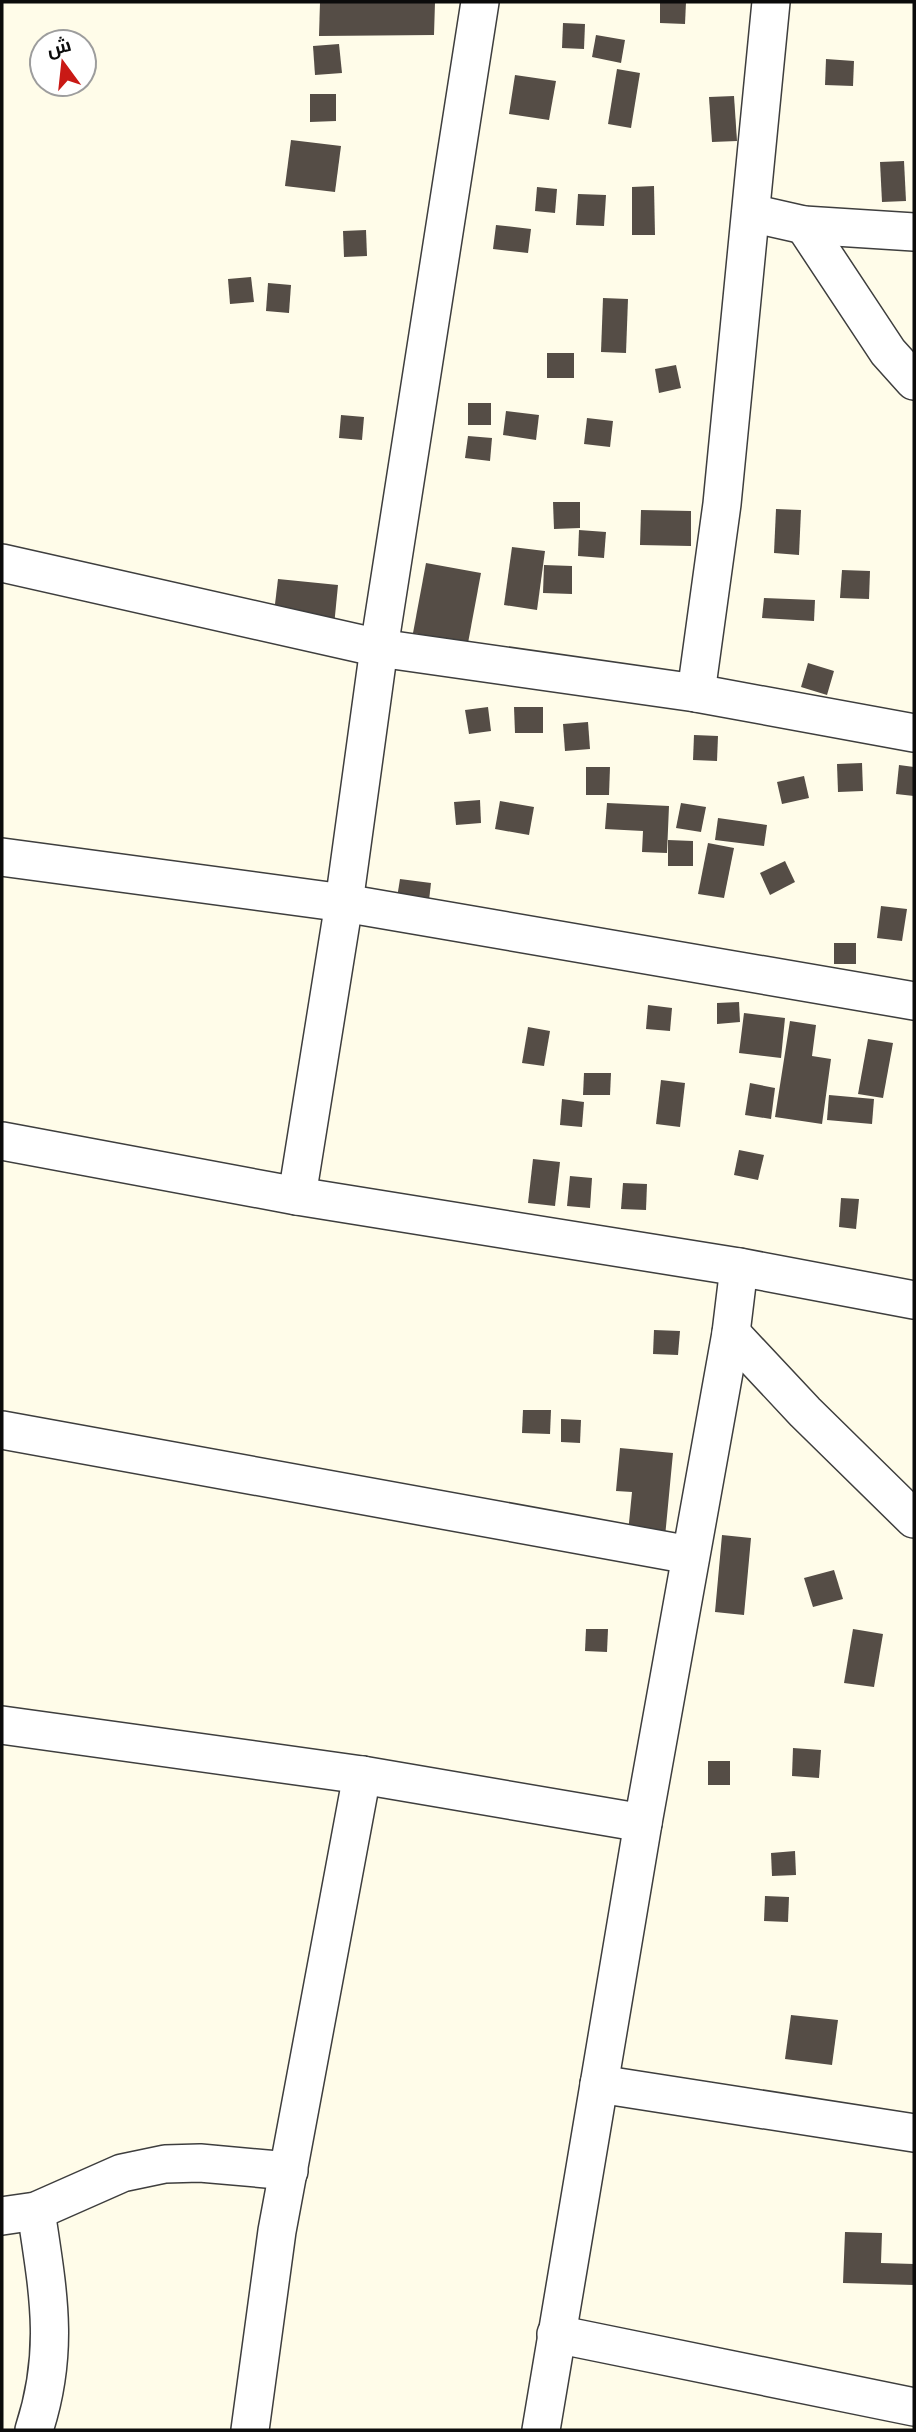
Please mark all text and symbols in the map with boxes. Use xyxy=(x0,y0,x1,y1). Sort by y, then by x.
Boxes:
text: ش xyxy=(42,26,75,67)
north arrow xyxy=(28,28,98,98)

